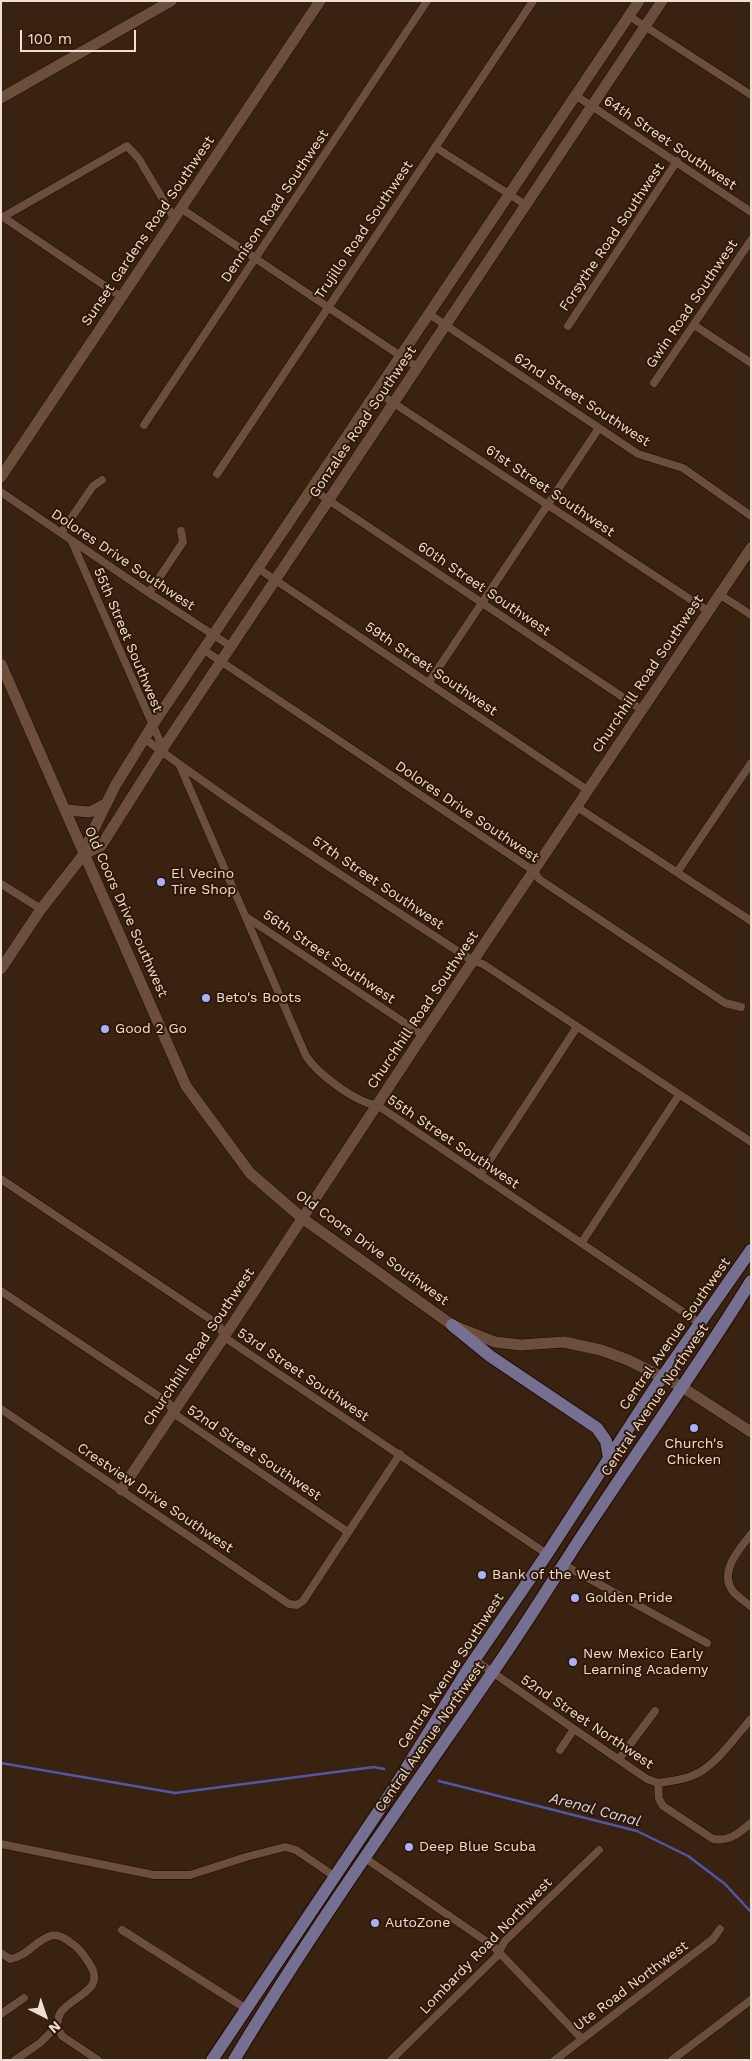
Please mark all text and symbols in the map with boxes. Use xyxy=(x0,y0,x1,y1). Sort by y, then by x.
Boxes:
scale bar xyxy=(22,20,139,52)
text: 100 m xyxy=(28,30,72,48)
street label: 64th Street Southwest xyxy=(600,92,740,194)
street label: Dennison Road Southwest xyxy=(218,126,332,286)
street label: Sunset Gardens Road Southwest xyxy=(78,133,218,329)
street label: Trujillo Road Southwest xyxy=(311,158,417,302)
street label: Forsythe Road Southwest xyxy=(556,160,668,314)
street label: Gwin Road Southwest xyxy=(643,237,741,371)
street label: Gonzales Road Southwest xyxy=(306,343,420,501)
street label: 62nd Street Southwest xyxy=(511,350,653,450)
street label: 61st Street Southwest xyxy=(482,441,618,541)
street label: Dolores Drive Southwest xyxy=(48,506,198,614)
street label: 60th Street Southwest xyxy=(414,538,554,640)
street label: 55th Street Southwest xyxy=(90,565,166,715)
street label: Churchhill Road Southwest xyxy=(589,592,707,756)
street label: 59th Street Southwest xyxy=(362,618,500,720)
street label: Dolores Drive Southwest xyxy=(392,758,542,866)
street label: Old Coors Drive Southwest xyxy=(81,824,171,1000)
street label: 57th Street Southwest xyxy=(309,833,447,933)
place label: El Vecino Tire Shop xyxy=(171,866,236,899)
marker: El Vecino Tire Shop xyxy=(155,876,167,888)
street label: 56th Street Southwest xyxy=(260,906,398,1008)
street label: Churchhill Road Southwest xyxy=(364,928,482,1092)
place label: Beto's Boots xyxy=(216,990,301,1006)
marker: Beto's Boots xyxy=(200,992,212,1004)
place label: Good 2 Go xyxy=(115,1021,187,1037)
marker: Good 2 Go xyxy=(99,1023,111,1035)
street label: 55th Street Southwest xyxy=(384,1091,522,1193)
street label: Old Coors Drive Southwest xyxy=(292,1187,452,1309)
street label: Central Avenue Southwest xyxy=(616,1255,734,1413)
street label: Churchhill Road Southwest xyxy=(140,1265,258,1429)
street label: Central Avenue Northwest xyxy=(598,1321,712,1479)
street label: 53rd Street Southwest xyxy=(234,1325,372,1425)
street label: 52nd Street Southwest xyxy=(184,1402,324,1504)
marker: Church's Chicken xyxy=(688,1422,700,1434)
place label: Church's Chicken xyxy=(664,1436,724,1468)
street label: Crestview Drive Southwest xyxy=(74,1439,236,1557)
place label: Bank of the West xyxy=(492,1567,611,1583)
marker: Bank of the West xyxy=(476,1569,488,1581)
street label: Central Avenue Southwest xyxy=(394,1590,508,1752)
place label: Golden Pride xyxy=(585,1590,673,1606)
marker: Golden Pride xyxy=(569,1592,581,1604)
place label: New Mexico Early Learning Academy xyxy=(583,1646,708,1678)
marker: New Mexico Early Learning Academy xyxy=(567,1656,579,1668)
street label: Central Avenue Northwest xyxy=(372,1658,488,1816)
street label: 52nd Street Northwest xyxy=(517,1671,657,1773)
water label: Arenal Canal xyxy=(547,1789,643,1831)
place label: Deep Blue Scuba xyxy=(419,1839,536,1855)
marker: Deep Blue Scuba xyxy=(403,1841,415,1853)
street label: Lombardy Road Northwest xyxy=(416,1874,556,2018)
place label: AutoZone xyxy=(385,1915,450,1931)
marker: AutoZone xyxy=(369,1917,381,1929)
street label: Ute Road Northwest xyxy=(571,1938,691,2034)
north arrow xyxy=(20,1991,70,2041)
text: N xyxy=(46,2018,64,2037)

